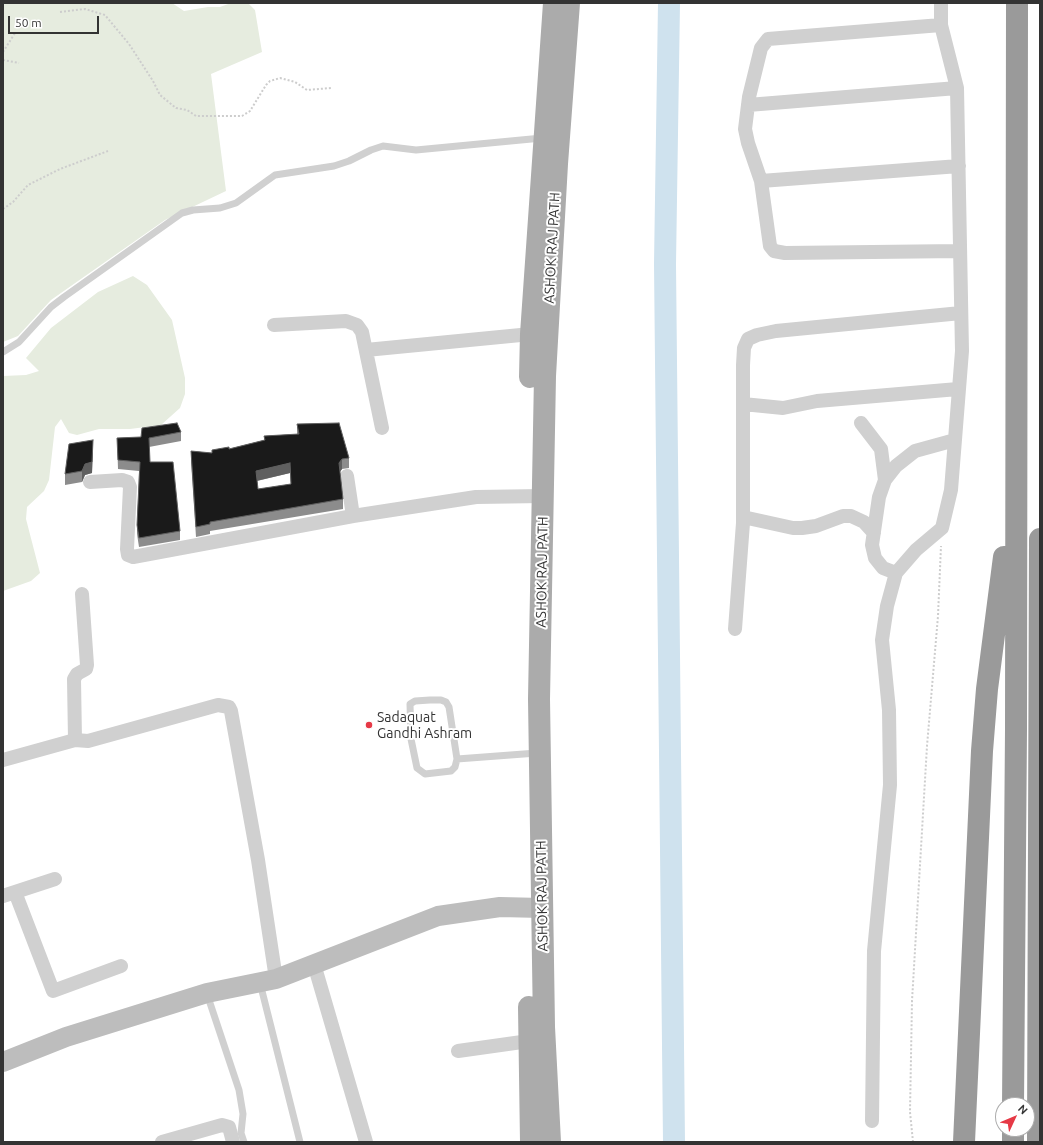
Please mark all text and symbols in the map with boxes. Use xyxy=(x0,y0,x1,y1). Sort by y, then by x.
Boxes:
scale bar xyxy=(10,8,101,34)
text: 50 m xyxy=(15,16,42,29)
street label: ASHOK RAJ PATH xyxy=(541,192,563,304)
street label: ASHOK RAJ PATH xyxy=(533,516,551,628)
place label: Sadaquat Gandhi Ashram xyxy=(377,709,472,742)
marker: Sadaquat Gandhi Ashram xyxy=(364,720,374,730)
street label: ASHOK RAJ PATH xyxy=(533,840,551,952)
north arrow xyxy=(995,1097,1035,1137)
text: N xyxy=(1016,1102,1030,1116)

